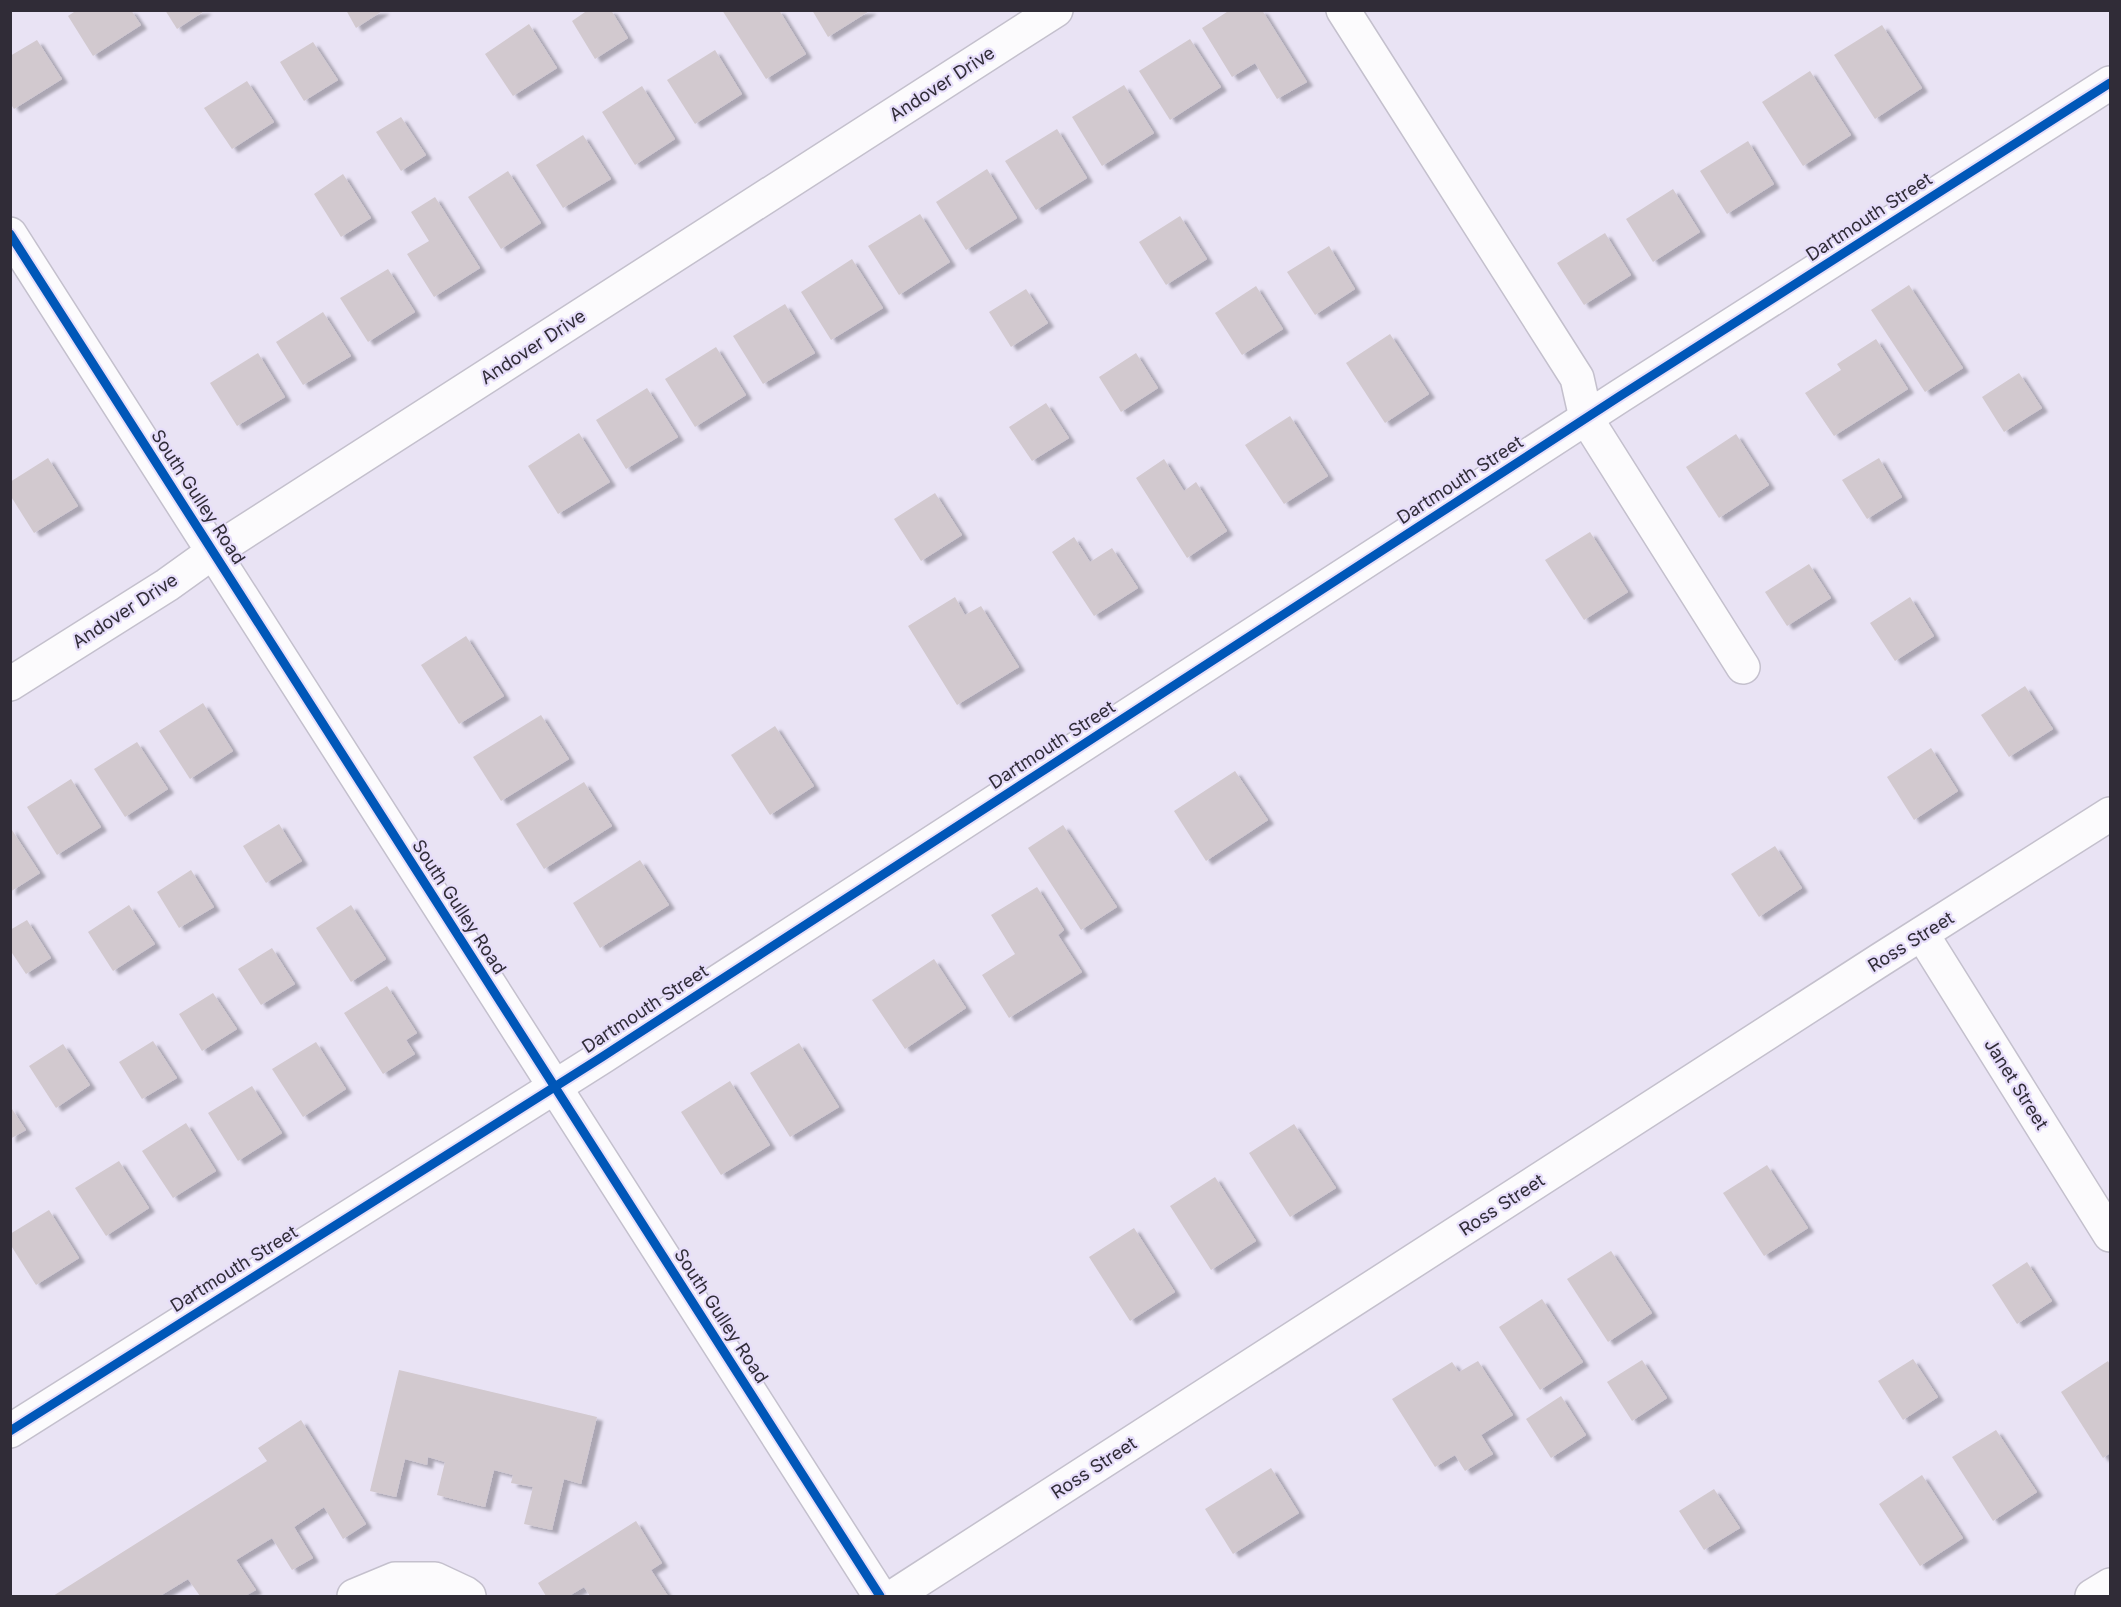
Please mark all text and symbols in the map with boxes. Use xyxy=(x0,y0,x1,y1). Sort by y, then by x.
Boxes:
street label: Andover Drive xyxy=(885,42,998,125)
street label: Dartmouth Street xyxy=(1802,168,1936,265)
street label: Andover Drive xyxy=(476,305,589,388)
street label: South Gulley Road xyxy=(147,426,250,568)
street label: Dartmouth Street xyxy=(1393,431,1527,528)
street label: Andover Drive xyxy=(68,569,181,652)
street label: Dartmouth Street xyxy=(985,696,1119,793)
street label: South Gulley Road xyxy=(408,836,511,978)
street label: Ross Street xyxy=(1864,907,1958,976)
street label: Dartmouth Street xyxy=(578,960,712,1057)
street label: Janet Street xyxy=(1980,1034,2053,1133)
street label: Ross Street xyxy=(1455,1169,1548,1240)
street label: Dartmouth Street xyxy=(166,1221,301,1316)
street label: South Gulley Road xyxy=(670,1245,773,1387)
street label: Ross Street xyxy=(1047,1432,1140,1503)

